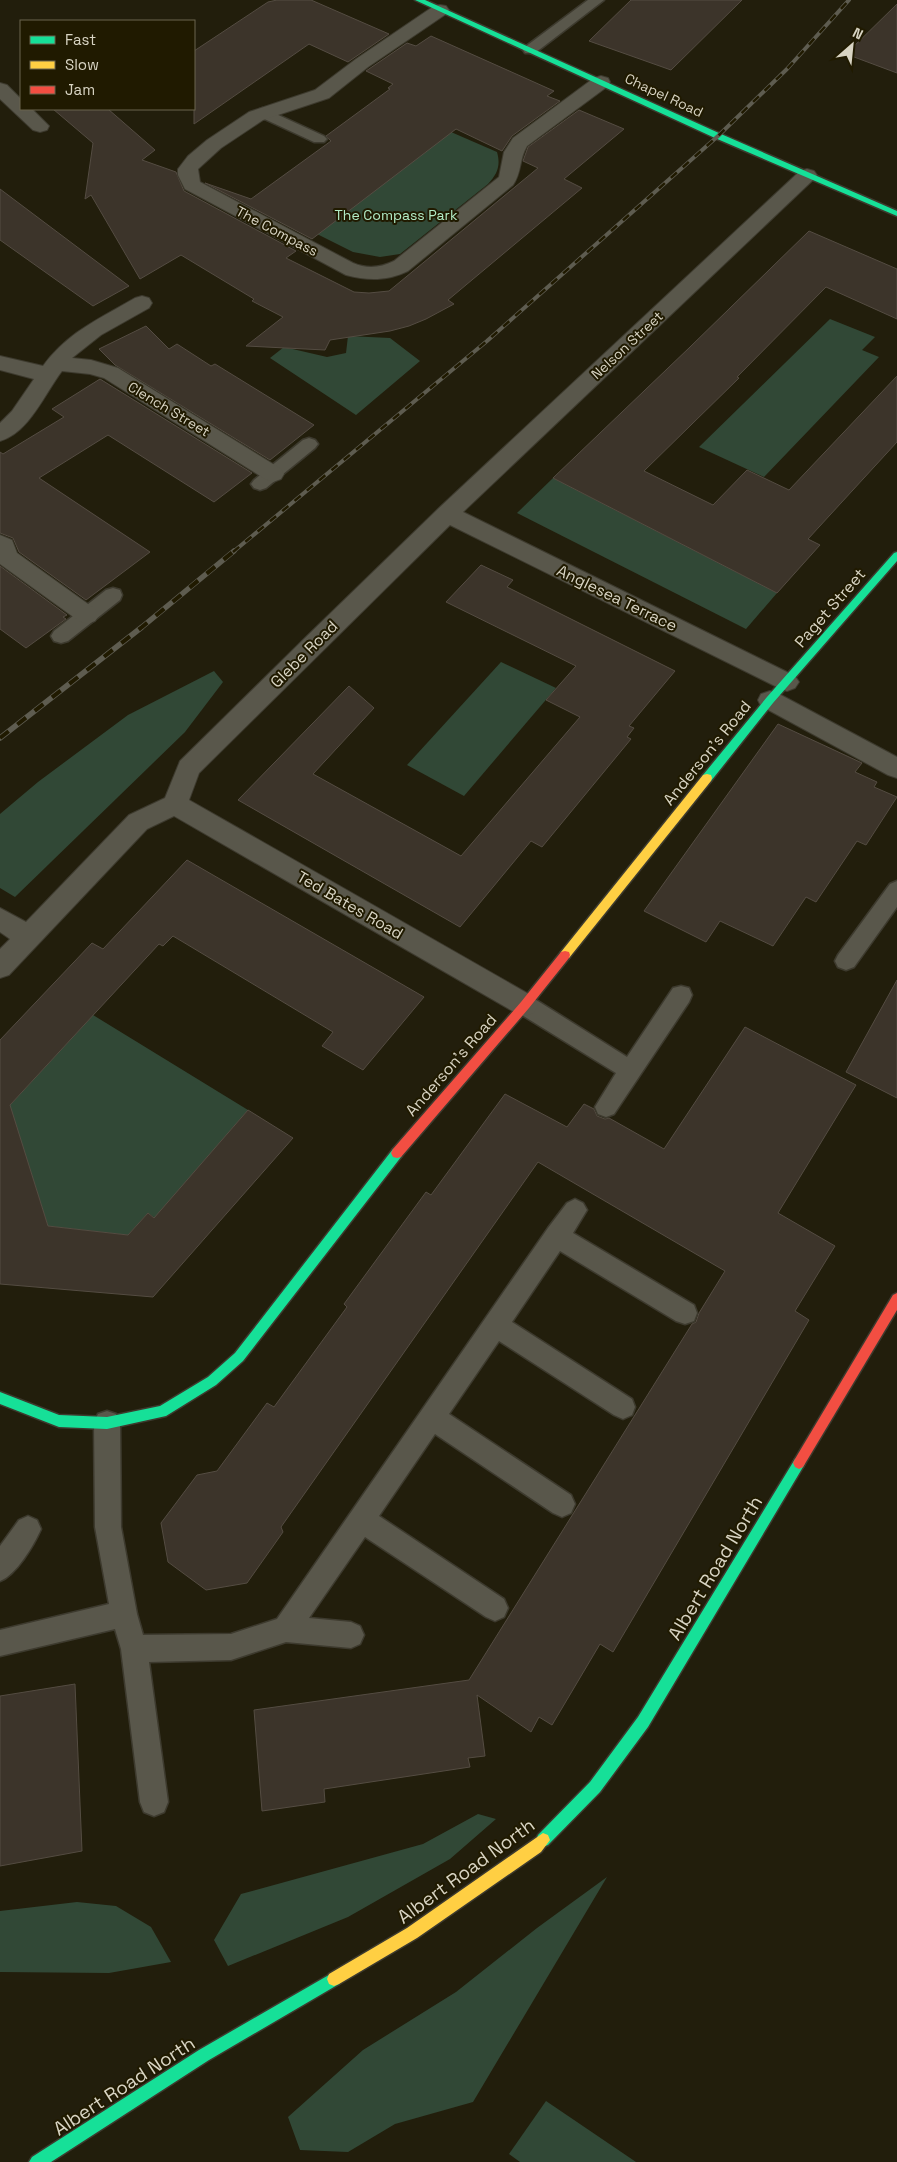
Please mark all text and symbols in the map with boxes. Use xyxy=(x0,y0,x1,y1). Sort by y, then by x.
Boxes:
legend xyxy=(20,20,195,110)
north arrow xyxy=(827,20,877,70)
text: N xyxy=(850,23,866,44)
text: Fast xyxy=(65,30,96,49)
text: Slow xyxy=(65,55,99,74)
street label: Chapel Road xyxy=(622,69,706,121)
text: Jam xyxy=(65,80,95,99)
street label: The Compass xyxy=(233,202,321,260)
park label: The Compass Park xyxy=(335,206,458,224)
street label: Nelson Street xyxy=(587,307,667,383)
street label: Clench Street xyxy=(125,377,213,441)
street label: Anglesea Terrace xyxy=(553,560,681,636)
street label: Paget Street xyxy=(790,564,870,652)
street label: Glebe Road xyxy=(266,616,342,692)
street label: Anderson's Road xyxy=(658,696,756,810)
street label: Ted Bates Road xyxy=(293,866,407,944)
street label: Anderson's Road xyxy=(401,1009,501,1121)
street label: Albert Road North xyxy=(662,1491,768,1645)
street label: Albert Road North xyxy=(392,1813,540,1929)
street label: Albert Road North xyxy=(48,2031,200,2141)

